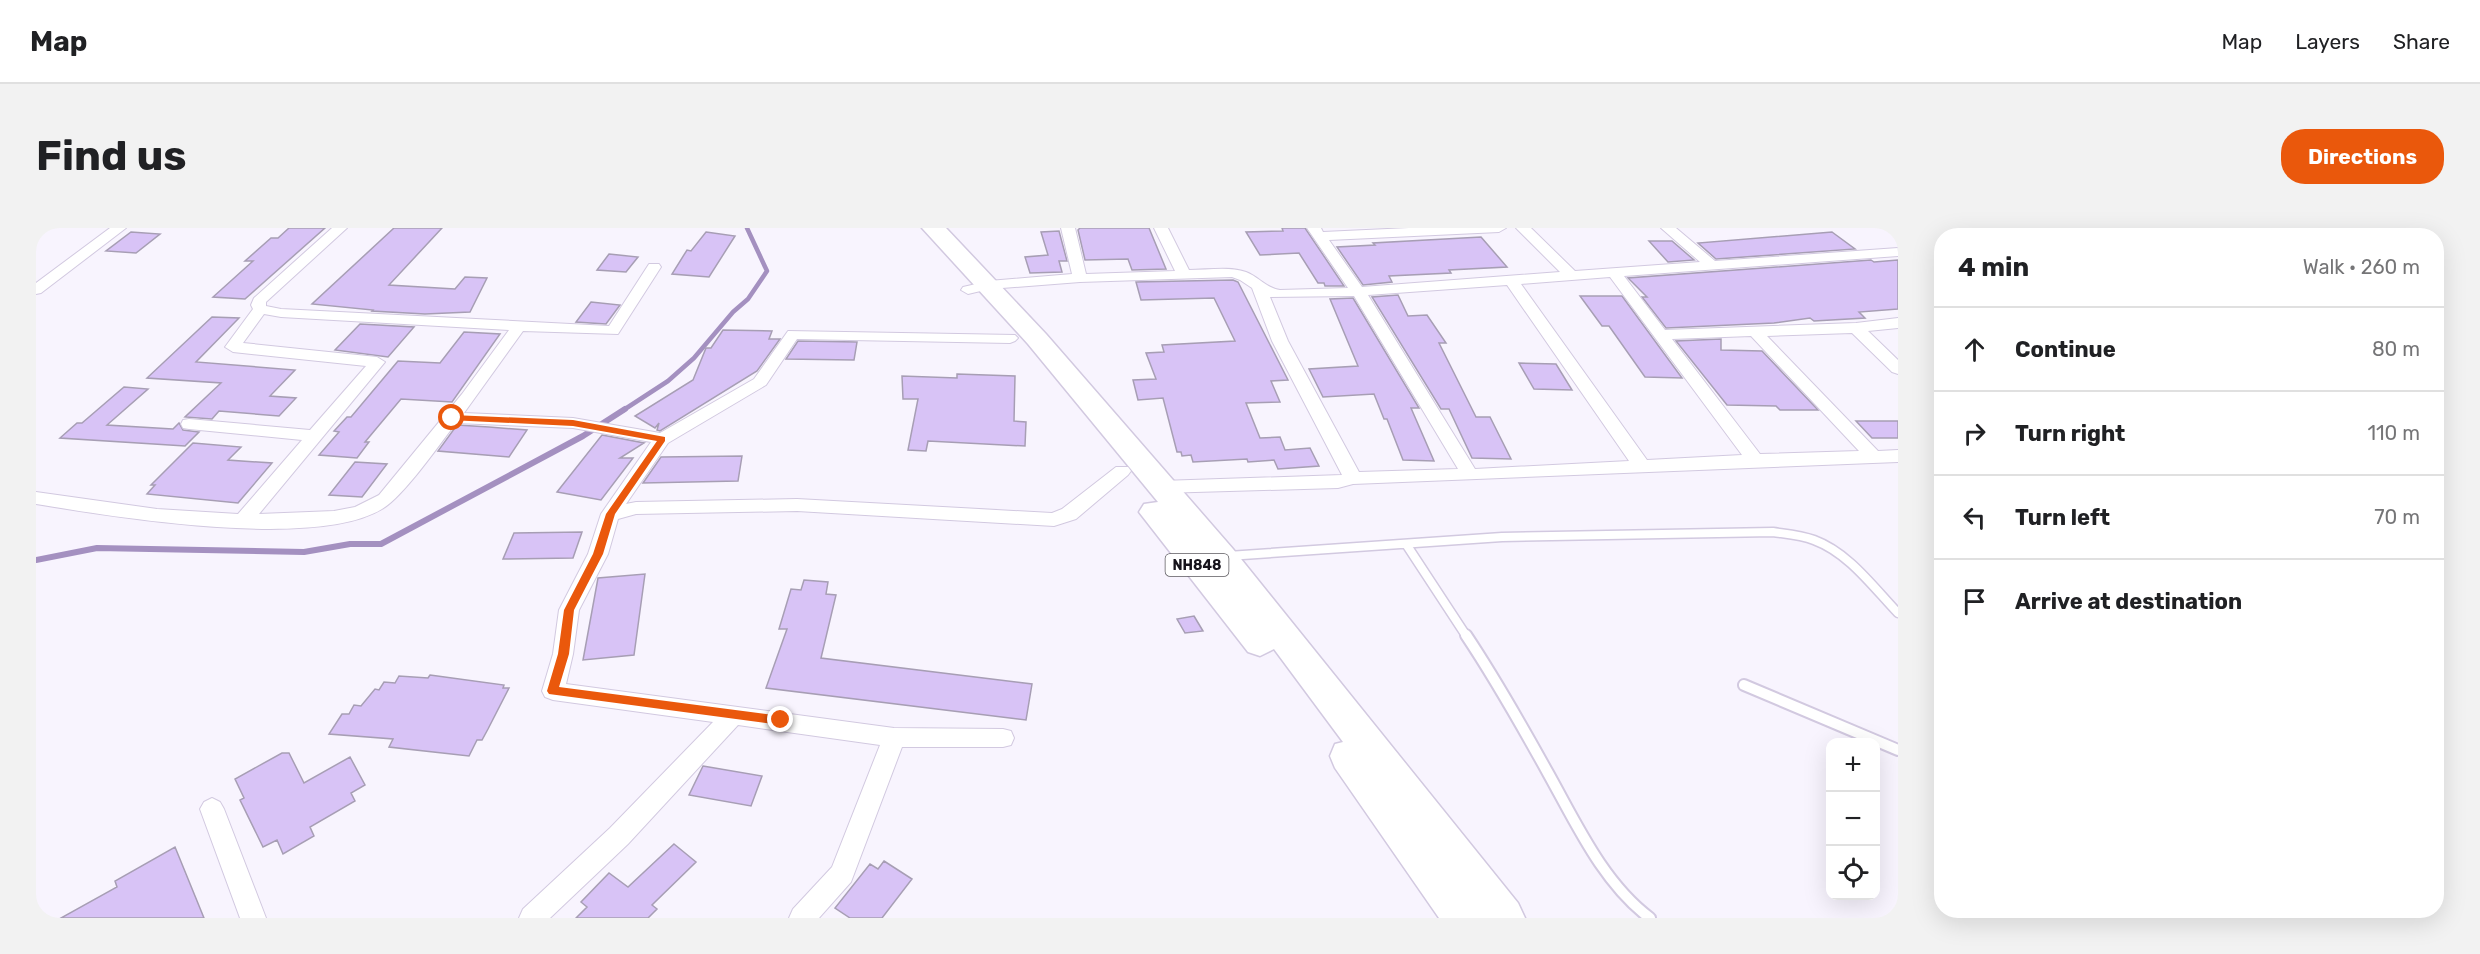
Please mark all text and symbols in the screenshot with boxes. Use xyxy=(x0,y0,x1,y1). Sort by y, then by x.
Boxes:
text: Map xyxy=(30,25,87,58)
text: Map xyxy=(2221,29,2262,54)
text: Layers xyxy=(2295,29,2360,54)
text: Share xyxy=(2393,29,2450,54)
button: Directions xyxy=(2281,129,2444,184)
text: Find us xyxy=(36,131,187,181)
text: 4 min xyxy=(1958,252,2029,283)
text: Walk · 260 m xyxy=(2303,255,2420,279)
icon: ahead xyxy=(1958,333,1991,366)
text: Continue xyxy=(2015,336,2116,363)
text: 80 m xyxy=(2372,337,2420,361)
route start xyxy=(438,404,464,430)
icon: right xyxy=(1958,417,1991,450)
text: Turn right xyxy=(2015,420,2125,447)
text: 110 m xyxy=(2368,421,2420,445)
icon: left xyxy=(1958,501,1991,534)
text: Turn left xyxy=(2015,504,2110,531)
text: 70 m xyxy=(2374,505,2420,529)
road number: NH848 xyxy=(1166,554,1228,576)
icon: arrive xyxy=(1958,585,1991,618)
text: Arrive at destination xyxy=(2015,588,2242,615)
route end xyxy=(767,706,793,732)
map controls xyxy=(1826,738,1880,900)
button: + xyxy=(1826,738,1880,792)
button: − xyxy=(1826,792,1880,846)
button: locate xyxy=(1826,846,1880,900)

